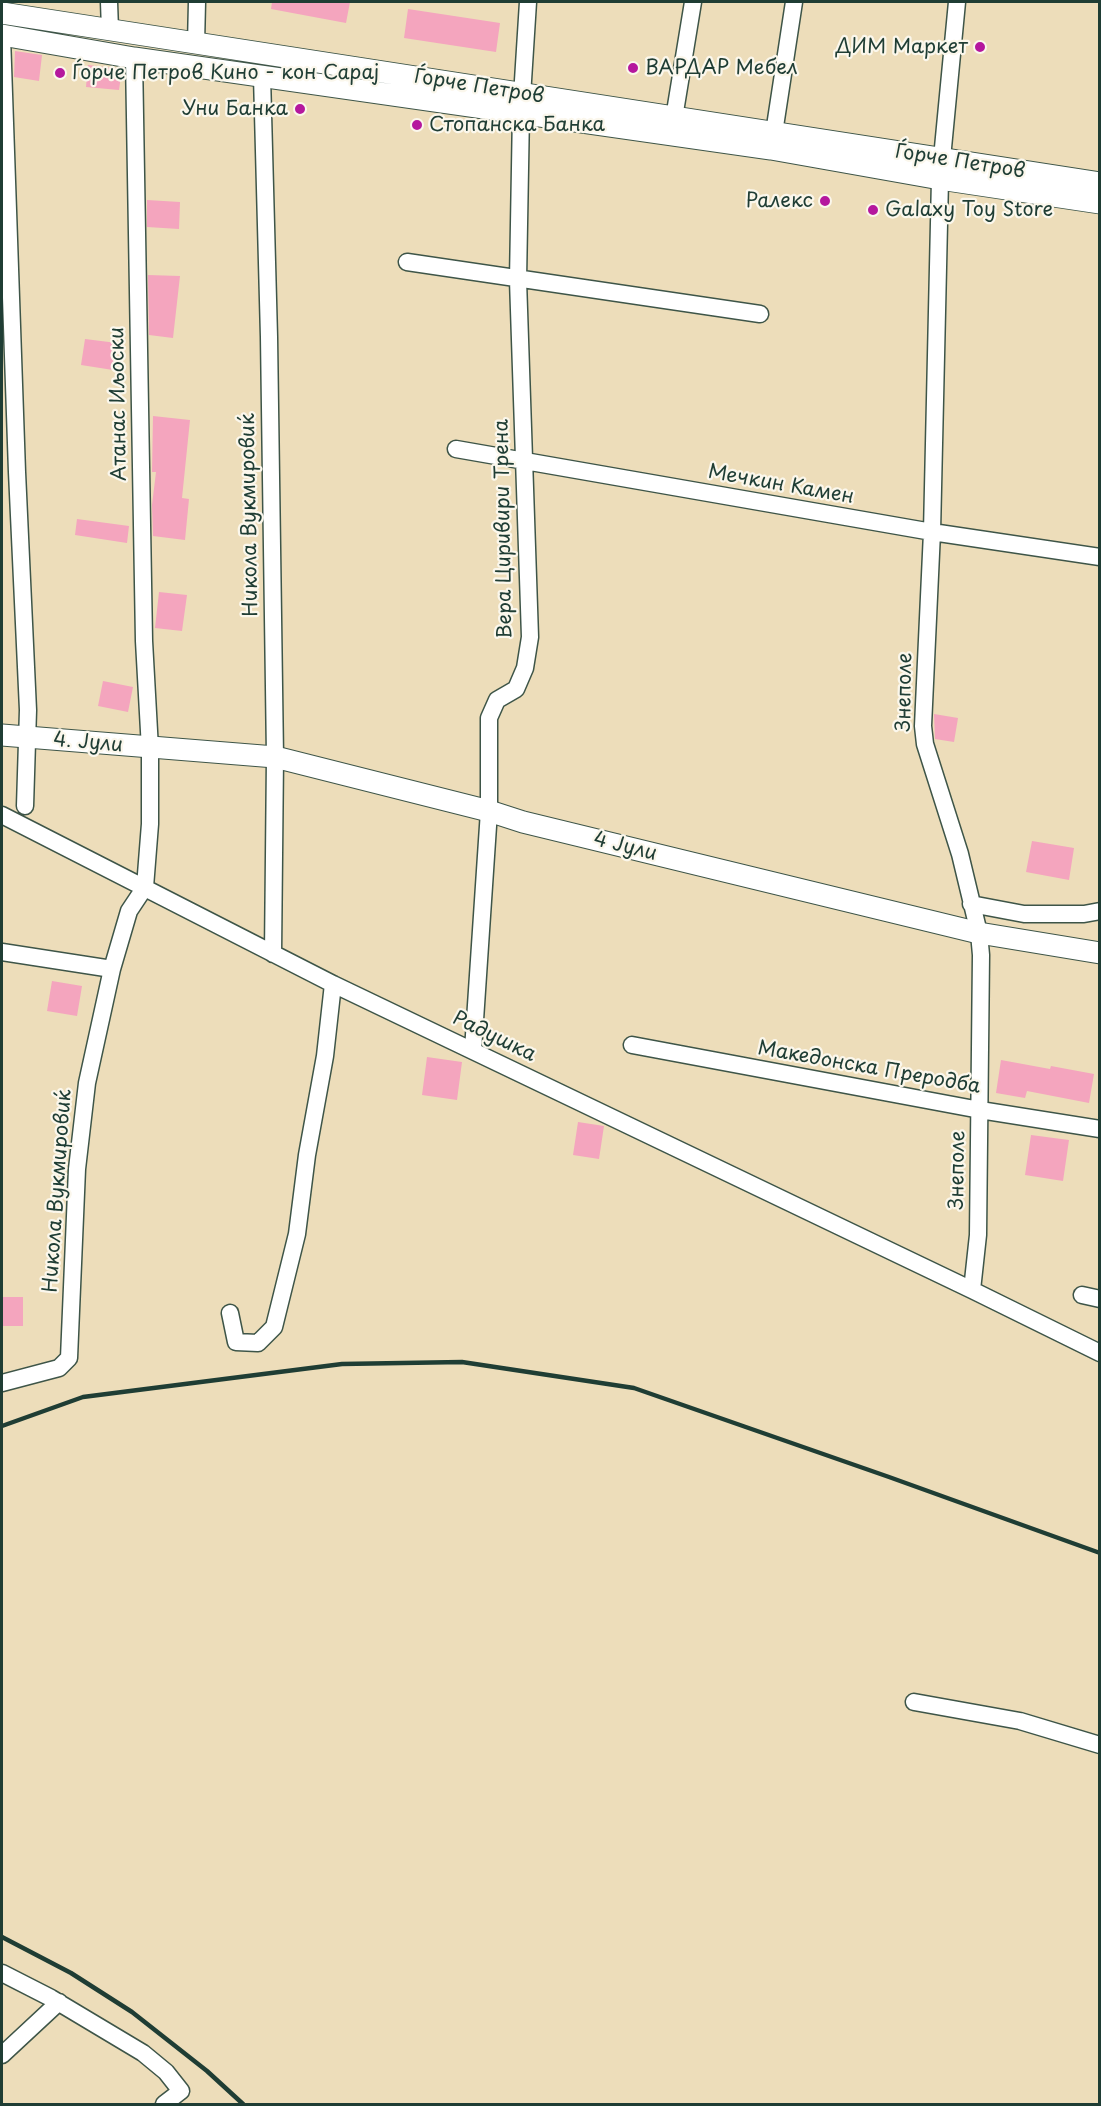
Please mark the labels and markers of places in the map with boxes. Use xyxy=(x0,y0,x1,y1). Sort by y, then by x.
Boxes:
place label: ДИМ Маркет xyxy=(836,35,968,59)
marker: ДИМ Маркет xyxy=(973,40,987,54)
place label: ВАРДАР Мебел xyxy=(645,56,798,80)
place label: Ѓорче Петров Кино - кон Сарај xyxy=(72,61,379,85)
marker: ВАРДАР Мебел xyxy=(626,61,640,75)
marker: Ѓорче Петров Кино - кон Сарај xyxy=(53,66,67,80)
place label: Уни Банка xyxy=(182,97,288,121)
marker: Уни Банка xyxy=(293,102,307,116)
place label: Стопанска Банка xyxy=(429,113,605,137)
marker: Стопанска Банка xyxy=(410,118,424,132)
place label: Ралекс xyxy=(746,189,813,213)
marker: Ралекс xyxy=(818,194,832,208)
place label: Galaxy Toy Store xyxy=(885,198,1053,222)
marker: Galaxy Toy Store xyxy=(866,203,880,217)

